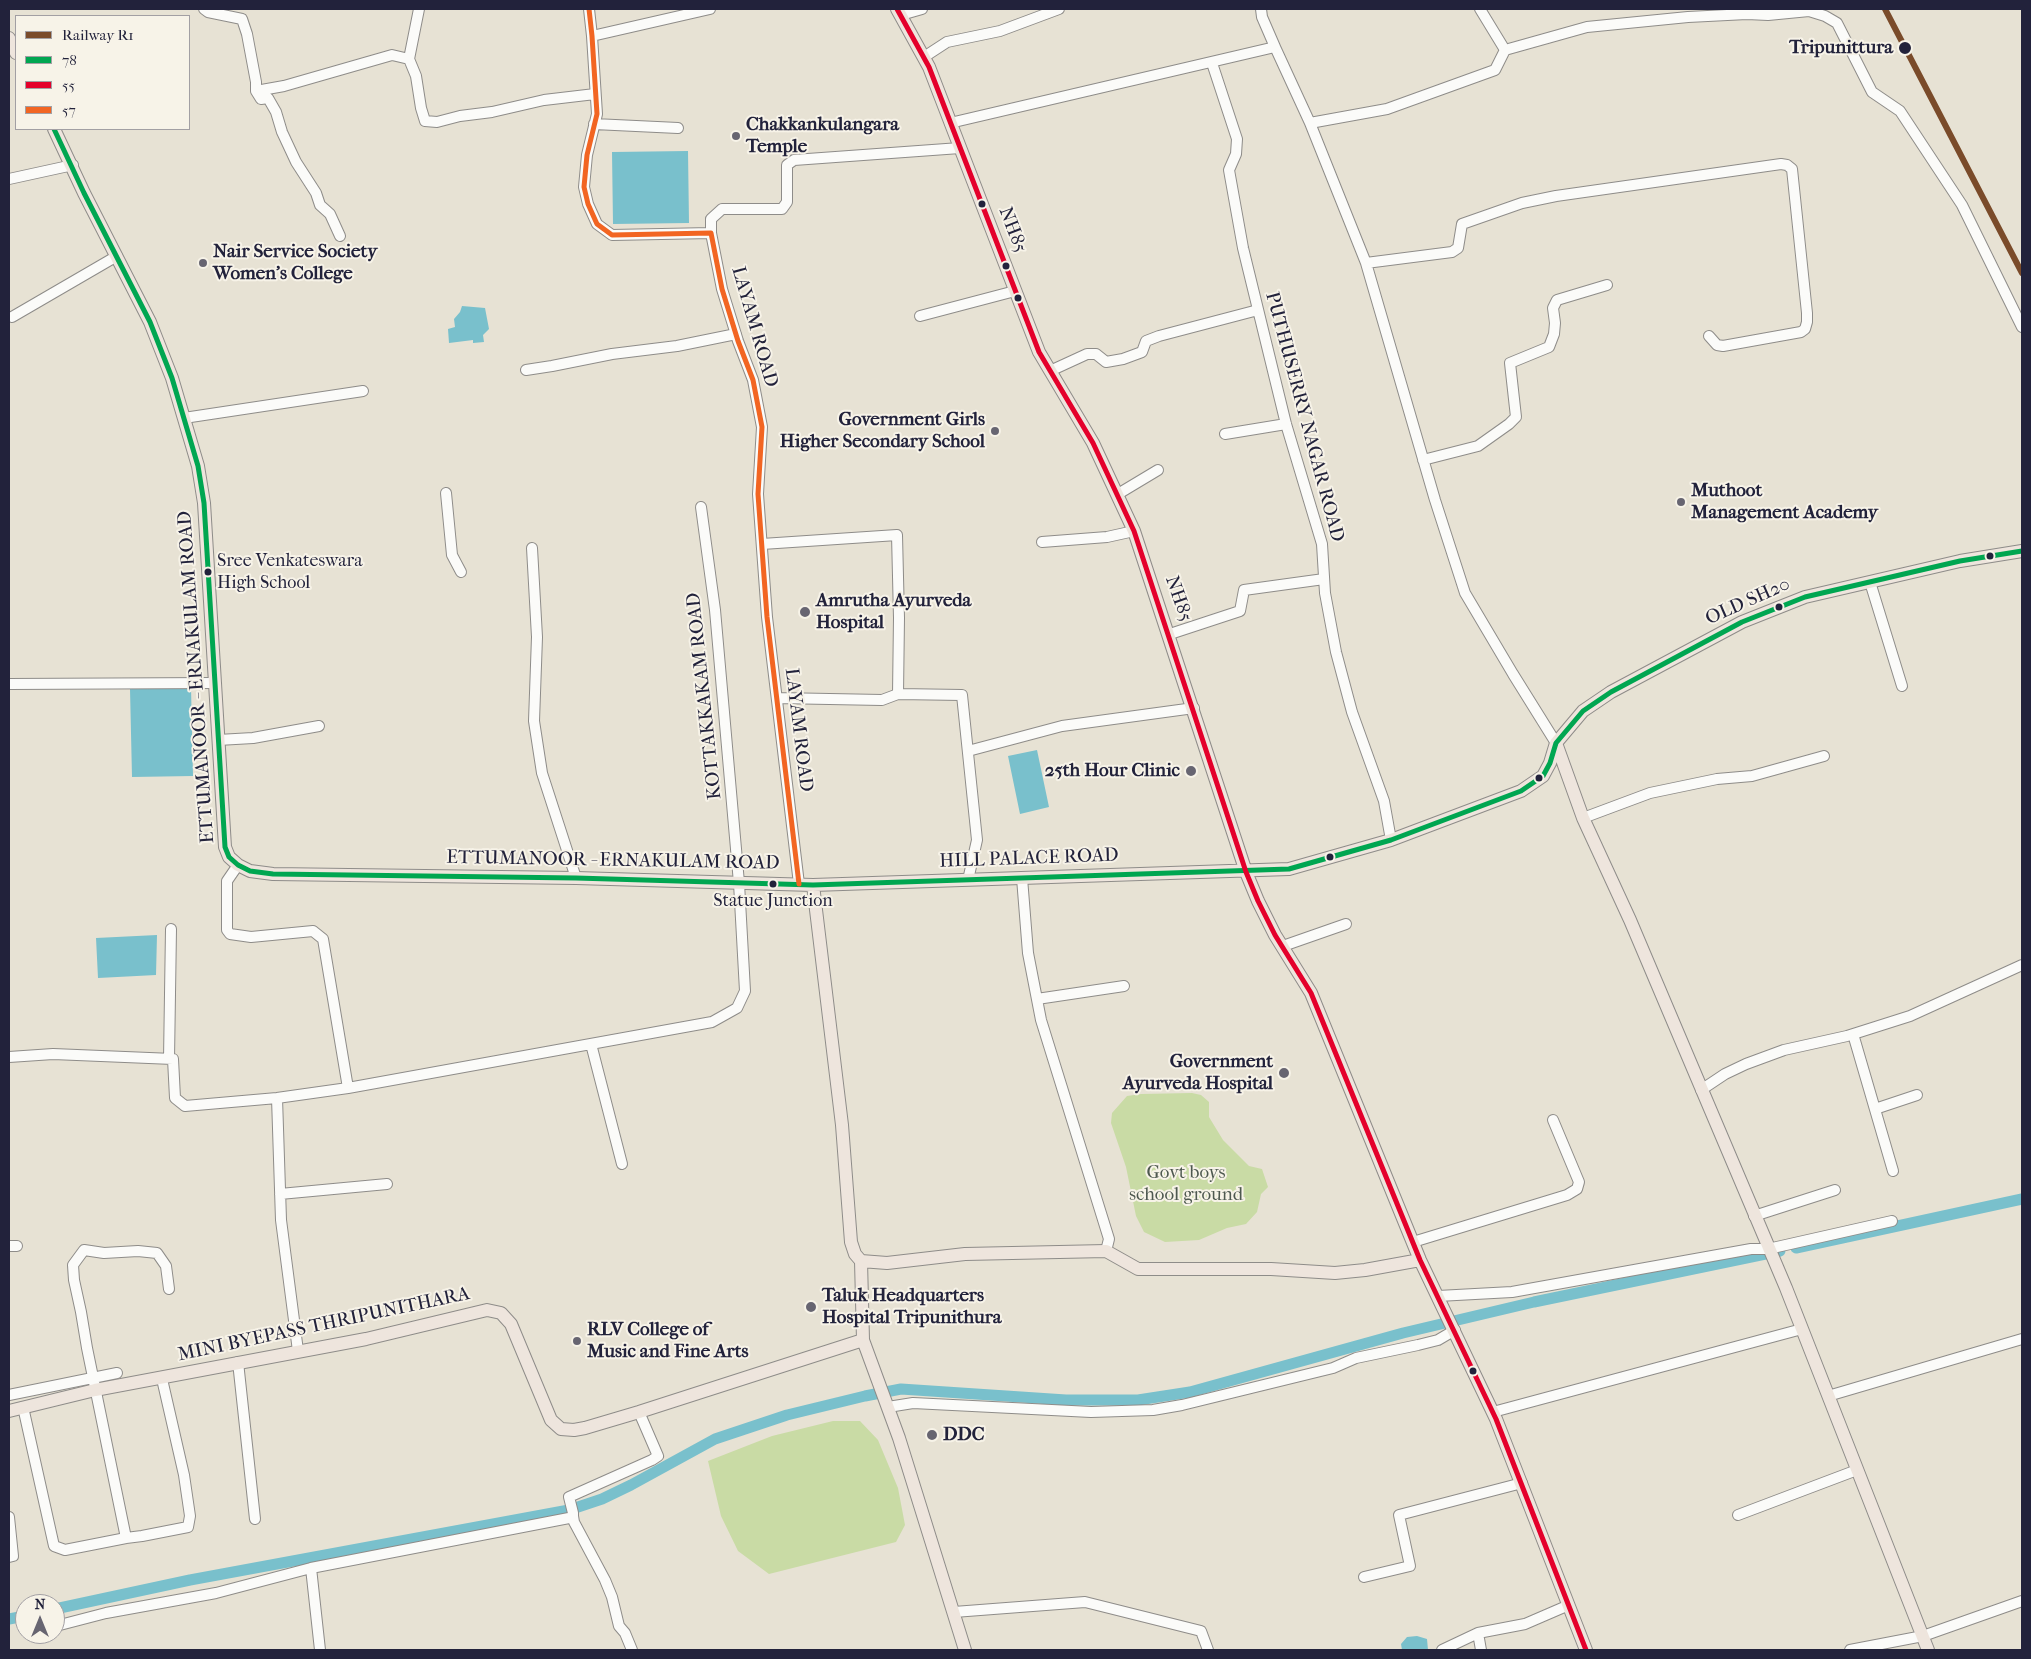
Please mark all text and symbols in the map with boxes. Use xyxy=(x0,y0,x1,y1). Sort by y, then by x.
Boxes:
legend xyxy=(15,15,190,130)
text: Railway R1 xyxy=(62,26,134,44)
place label: Tripunittura xyxy=(1789,37,1893,59)
marker: Tripunittura xyxy=(1897,40,1913,56)
text: 78 xyxy=(62,51,77,69)
text: 55 xyxy=(62,76,75,94)
text: 57 xyxy=(62,101,76,119)
place label: Chakkankulangara Temple xyxy=(746,114,899,158)
marker: Chakkankulangara Temple xyxy=(730,130,742,142)
unlabelled marker xyxy=(977,199,987,209)
street label: NH85 xyxy=(993,204,1031,256)
place label: Nair Service Society Women's College xyxy=(213,241,377,285)
marker: Nair Service Society Women's College xyxy=(197,257,209,269)
unlabelled marker xyxy=(1001,261,1011,271)
street label: LAYAM ROAD xyxy=(726,264,782,390)
street label: PUTHUSERRY NAGAR ROAD xyxy=(1260,289,1348,545)
unlabelled marker xyxy=(1013,293,1023,303)
place label: Government Girls Higher Secondary School xyxy=(780,409,985,453)
marker: Government Girls Higher Secondary School xyxy=(989,425,1001,437)
place label: Muthoot Management Academy xyxy=(1691,480,1878,524)
marker: Muthoot Management Academy xyxy=(1675,496,1687,508)
street label: ETTUMANOOR - ERNAKULAM ROAD xyxy=(174,510,220,844)
place label: Sree Venkateswara High School xyxy=(217,551,363,594)
unlabelled marker xyxy=(1985,551,1995,561)
marker: Sree Venkateswara High School xyxy=(203,567,213,577)
street label: NH85 xyxy=(1160,573,1196,625)
street label: OLD SH20 xyxy=(1702,573,1794,631)
place label: Amrutha Ayurveda Hospital xyxy=(816,590,971,634)
street label: KOTTAKKAKAM ROAD xyxy=(683,591,727,801)
unlabelled marker xyxy=(1774,602,1784,612)
marker: Amrutha Ayurveda Hospital xyxy=(798,605,812,619)
street label: LAYAM ROAD xyxy=(779,667,817,793)
place label: 25th Hour Clinic xyxy=(1045,760,1180,782)
marker: 25th Hour Clinic xyxy=(1184,764,1198,778)
unlabelled marker xyxy=(1534,773,1544,783)
street label: HILL PALACE ROAD xyxy=(939,844,1119,874)
street label: ETTUMANOOR - ERNAKULAM ROAD xyxy=(446,847,780,875)
unlabelled marker xyxy=(1325,852,1335,862)
marker: Statue Junction xyxy=(768,879,778,889)
place label: Statue Junction xyxy=(713,891,833,913)
place label: Government Ayurveda Hospital xyxy=(1123,1051,1273,1095)
marker: Government Ayurveda Hospital xyxy=(1277,1066,1291,1080)
park label: Govt boys school ground xyxy=(1129,1162,1243,1206)
street label: MINI BYEPASS THRIPUNITHARA xyxy=(176,1283,472,1367)
place label: Taluk Headquarters Hospital Tripunithura xyxy=(822,1285,1002,1329)
marker: Taluk Headquarters Hospital Tripunithura xyxy=(804,1300,818,1314)
place label: RLV College of Music and Fine Arts xyxy=(587,1319,749,1363)
marker: RLV College of Music and Fine Arts xyxy=(571,1335,583,1347)
unlabelled marker xyxy=(1468,1366,1478,1376)
place label: DDC xyxy=(943,1424,985,1446)
marker: DDC xyxy=(925,1428,939,1442)
north arrow xyxy=(15,1594,65,1644)
text: N xyxy=(35,1596,45,1613)

